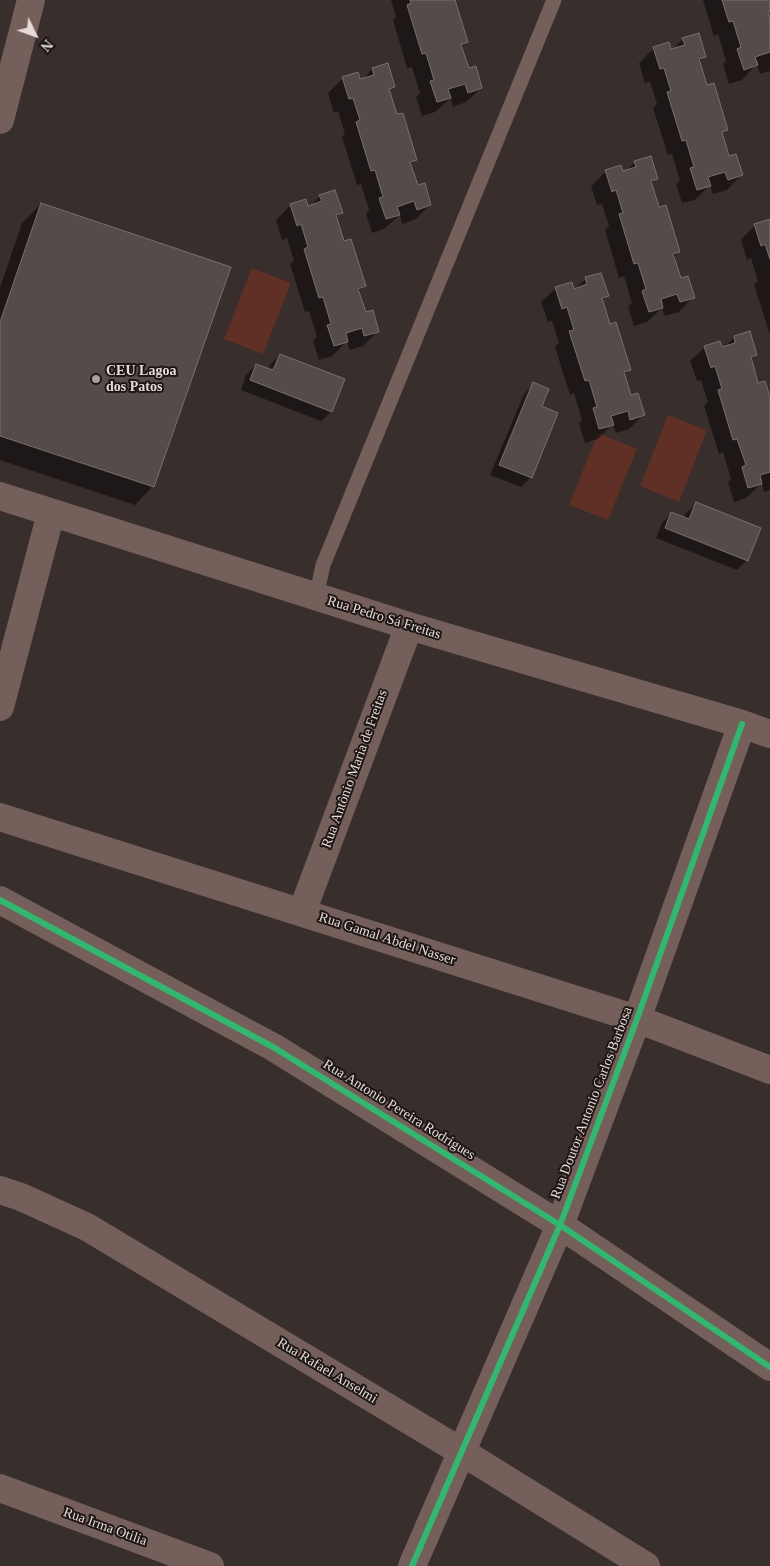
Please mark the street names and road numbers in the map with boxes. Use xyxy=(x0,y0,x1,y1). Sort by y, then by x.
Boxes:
street label: Rua Pedro Sá Freitas xyxy=(325,593,443,643)
street label: Rua Antônio Maria de Freitas xyxy=(319,688,391,850)
street label: Rua Gamal Abdel Nasser xyxy=(317,909,457,969)
street label: Rua Doutor Antonio Carlos Barbosa xyxy=(548,1005,636,1201)
street label: Rua Antonio Pereira Rodrigues xyxy=(320,1056,478,1164)
street label: Rua Rafael Anselmi xyxy=(274,1335,380,1407)
street label: Rua Irma Otilia xyxy=(61,1504,149,1550)

